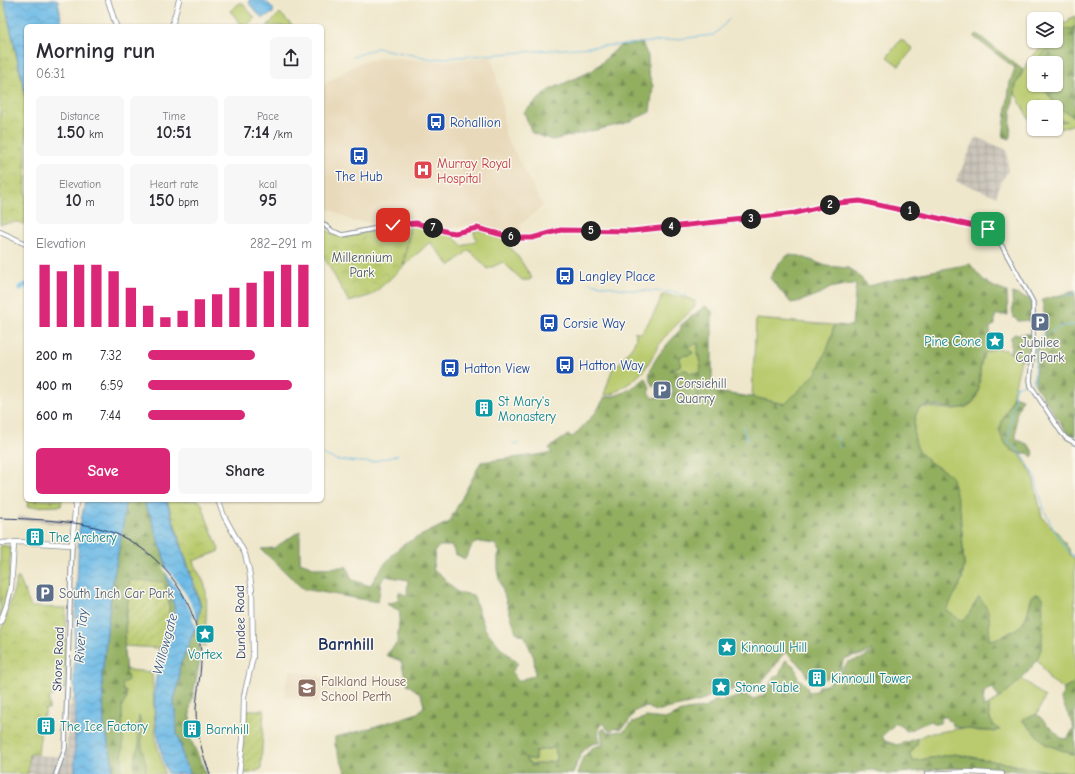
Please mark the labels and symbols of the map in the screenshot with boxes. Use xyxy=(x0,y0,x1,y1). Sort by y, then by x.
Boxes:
bus stop icon: Rohallion xyxy=(425,111,447,133)
place label: Rohallion xyxy=(450,115,501,130)
bus stop icon: The Hub xyxy=(348,145,370,167)
place label: Murray Royal Hospital xyxy=(437,156,511,186)
hospital icon: Murray Royal Hospital xyxy=(412,159,434,181)
place label: The Hub xyxy=(335,169,383,184)
pin: 2 xyxy=(820,195,840,215)
pin: 1 xyxy=(900,201,920,221)
pin xyxy=(376,208,410,242)
pin: 3 xyxy=(741,209,761,229)
pin xyxy=(971,212,1005,246)
pin: 4 xyxy=(661,217,681,237)
pin: 7 xyxy=(423,218,443,238)
pin: 5 xyxy=(581,221,601,241)
pin: 6 xyxy=(501,227,521,247)
park label: Millennium Park xyxy=(332,250,392,280)
bus stop icon: Langley Place xyxy=(554,265,576,287)
place label: Langley Place xyxy=(579,269,656,284)
parking icon: Jubilee Car Park xyxy=(1029,311,1051,333)
bus stop icon: Corsie Way xyxy=(538,312,560,334)
place label: Corsie Way xyxy=(563,316,625,331)
place icon: Pine Cone xyxy=(984,330,1006,352)
place label: Pine Cone xyxy=(924,334,981,349)
place label: Jubilee Car Park xyxy=(1015,335,1065,365)
bus stop icon: Hatton Way xyxy=(554,354,576,376)
bus stop icon: Hatton View xyxy=(439,357,461,379)
place label: Hatton Way xyxy=(579,358,644,373)
place label: Hatton View xyxy=(464,361,530,376)
place label: Corsiehill Quarry xyxy=(676,376,727,406)
parking icon: Corsiehill Quarry xyxy=(651,379,673,401)
place label: St Mary's Monastery xyxy=(498,394,556,424)
building icon: St Mary's Monastery xyxy=(473,397,495,419)
building icon: The Archery xyxy=(24,526,46,548)
place label: The Archery xyxy=(49,530,117,545)
parking icon: South Inch Car Park xyxy=(34,582,56,604)
street label: Dundee Road xyxy=(232,585,248,659)
place label: South Inch Car Park xyxy=(59,586,174,601)
water label: River Tay xyxy=(71,608,91,664)
water label: Willowgate xyxy=(149,611,181,677)
place icon: Vortex xyxy=(194,623,216,645)
street label: Shore Road xyxy=(49,626,67,692)
district label: Barnhill xyxy=(318,635,374,654)
place icon: Kinnoull Hill xyxy=(716,636,738,658)
place label: Kinnoull Hill xyxy=(741,640,807,655)
place label: Vortex xyxy=(188,647,223,662)
building icon: Kinnoull Tower xyxy=(806,667,828,689)
place label: Kinnoull Tower xyxy=(831,671,912,686)
place label: Falkland House School Perth xyxy=(321,674,407,704)
place icon: Stone Table xyxy=(710,676,732,698)
school or university icon: Falkland House School Perth xyxy=(296,677,318,699)
place label: Stone Table xyxy=(735,680,800,695)
building icon: The Ice Factory xyxy=(35,715,57,737)
building icon: Barnhill xyxy=(181,718,203,740)
place label: The Ice Factory xyxy=(60,719,148,734)
place label: Barnhill xyxy=(206,722,249,737)

